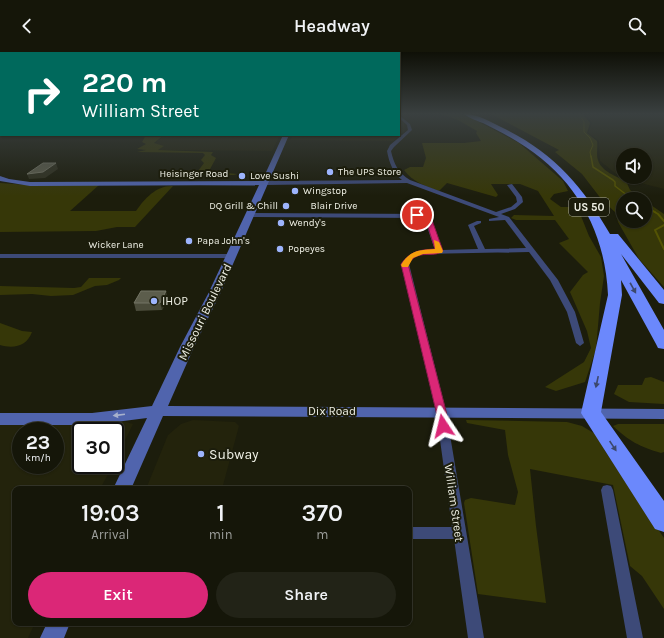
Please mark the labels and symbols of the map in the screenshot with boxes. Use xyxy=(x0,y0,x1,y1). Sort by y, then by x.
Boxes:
place label: The UPS Store xyxy=(338,166,401,178)
marker: The UPS Store xyxy=(325,167,335,177)
street label: Heisinger Road xyxy=(160,168,228,180)
place label: Love Sushi xyxy=(250,170,299,182)
marker: Love Sushi xyxy=(237,171,247,181)
place label: Wingstop xyxy=(303,185,347,197)
marker: Wingstop xyxy=(290,186,300,196)
pin xyxy=(400,198,434,232)
road number: US 50 xyxy=(569,198,609,216)
place label: DQ Grill & Chill xyxy=(209,200,278,212)
street label: Blair Drive xyxy=(311,200,357,212)
marker: DQ Grill & Chill xyxy=(281,201,291,211)
place label: Wendy's xyxy=(289,217,326,229)
marker: Wendy's xyxy=(276,218,286,228)
place label: Papa John's xyxy=(197,235,250,247)
marker: Papa John's xyxy=(184,236,194,246)
street label: Wicker Lane xyxy=(88,239,144,251)
place label: Popeyes xyxy=(288,243,325,255)
marker: Popeyes xyxy=(275,244,285,254)
street label: Missouri Boulevard xyxy=(176,261,234,363)
one-way arrow xyxy=(630,283,637,294)
place label: IHOP xyxy=(162,294,188,308)
marker: IHOP xyxy=(149,296,159,306)
one-way arrow xyxy=(594,376,600,388)
street label: Dix Road xyxy=(308,404,356,418)
position arrow xyxy=(422,405,464,447)
one-way arrow xyxy=(113,412,125,418)
speed limit sign: 30 xyxy=(72,422,124,474)
one-way arrow xyxy=(609,441,617,451)
place label: Subway xyxy=(209,446,259,463)
marker: Subway xyxy=(196,449,206,459)
street label: William Street xyxy=(442,463,466,543)

